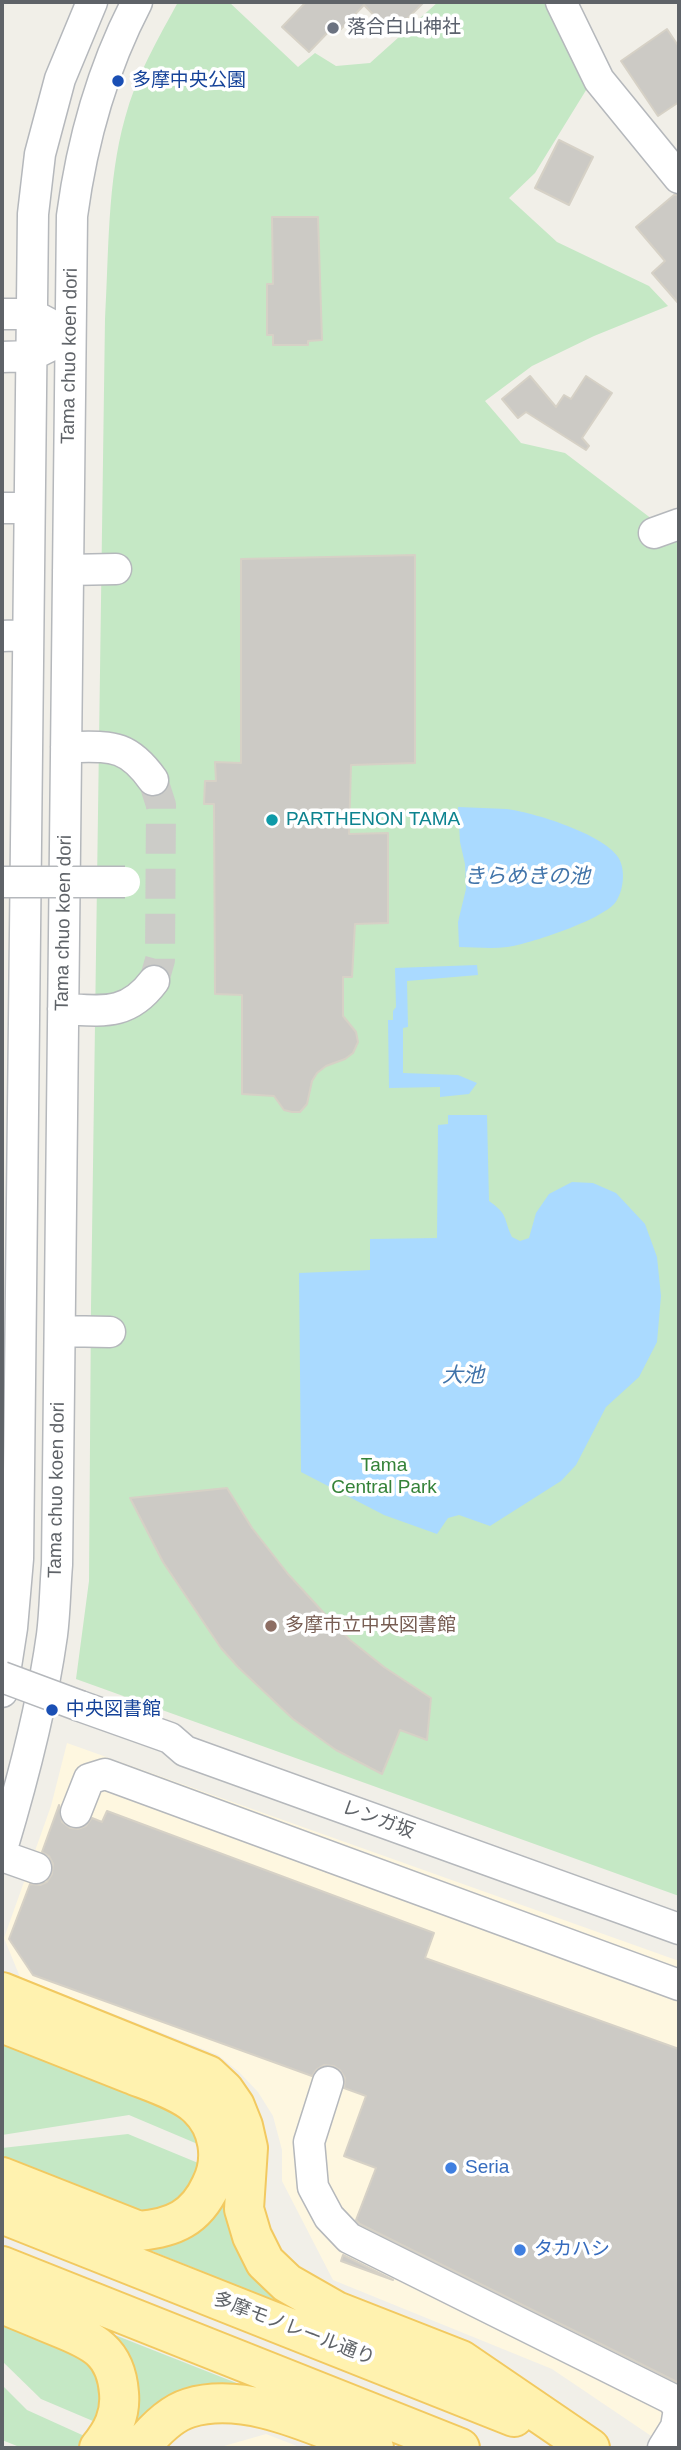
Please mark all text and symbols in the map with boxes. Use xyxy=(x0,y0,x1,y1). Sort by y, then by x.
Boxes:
place label: 落合白山神社 xyxy=(347,17,461,39)
marker: 落合白山神社 xyxy=(325,20,341,36)
place label: 多摩中央公園 xyxy=(132,70,246,92)
marker: 多摩中央公園 xyxy=(110,73,126,89)
street label: Tama chuo koen dori xyxy=(57,268,83,444)
place label: PARTHENON TAMA xyxy=(286,809,460,831)
marker: PARTHENON TAMA xyxy=(264,812,280,828)
street label: Tama chuo koen dori xyxy=(51,835,77,1011)
water label: きらめきの池 xyxy=(464,864,590,890)
water label: 大池 xyxy=(442,1363,484,1389)
street label: Tama chuo koen dori xyxy=(44,1402,70,1578)
park label: Tama Central Park xyxy=(331,1455,437,1499)
place label: 多摩市立中央図書館 xyxy=(285,1615,456,1637)
marker: 多摩市立中央図書館 xyxy=(263,1618,279,1634)
place label: 中央図書館 xyxy=(66,1699,161,1721)
marker: 中央図書館 xyxy=(44,1702,60,1718)
street label: レンガ坂 xyxy=(338,1796,418,1844)
place label: Seria xyxy=(465,2157,509,2179)
marker: Seria xyxy=(443,2160,459,2176)
place label: タカハシ xyxy=(534,2239,610,2261)
marker: タカハシ xyxy=(512,2242,528,2258)
street label: 多摩モノレール通り xyxy=(210,2288,378,2370)

